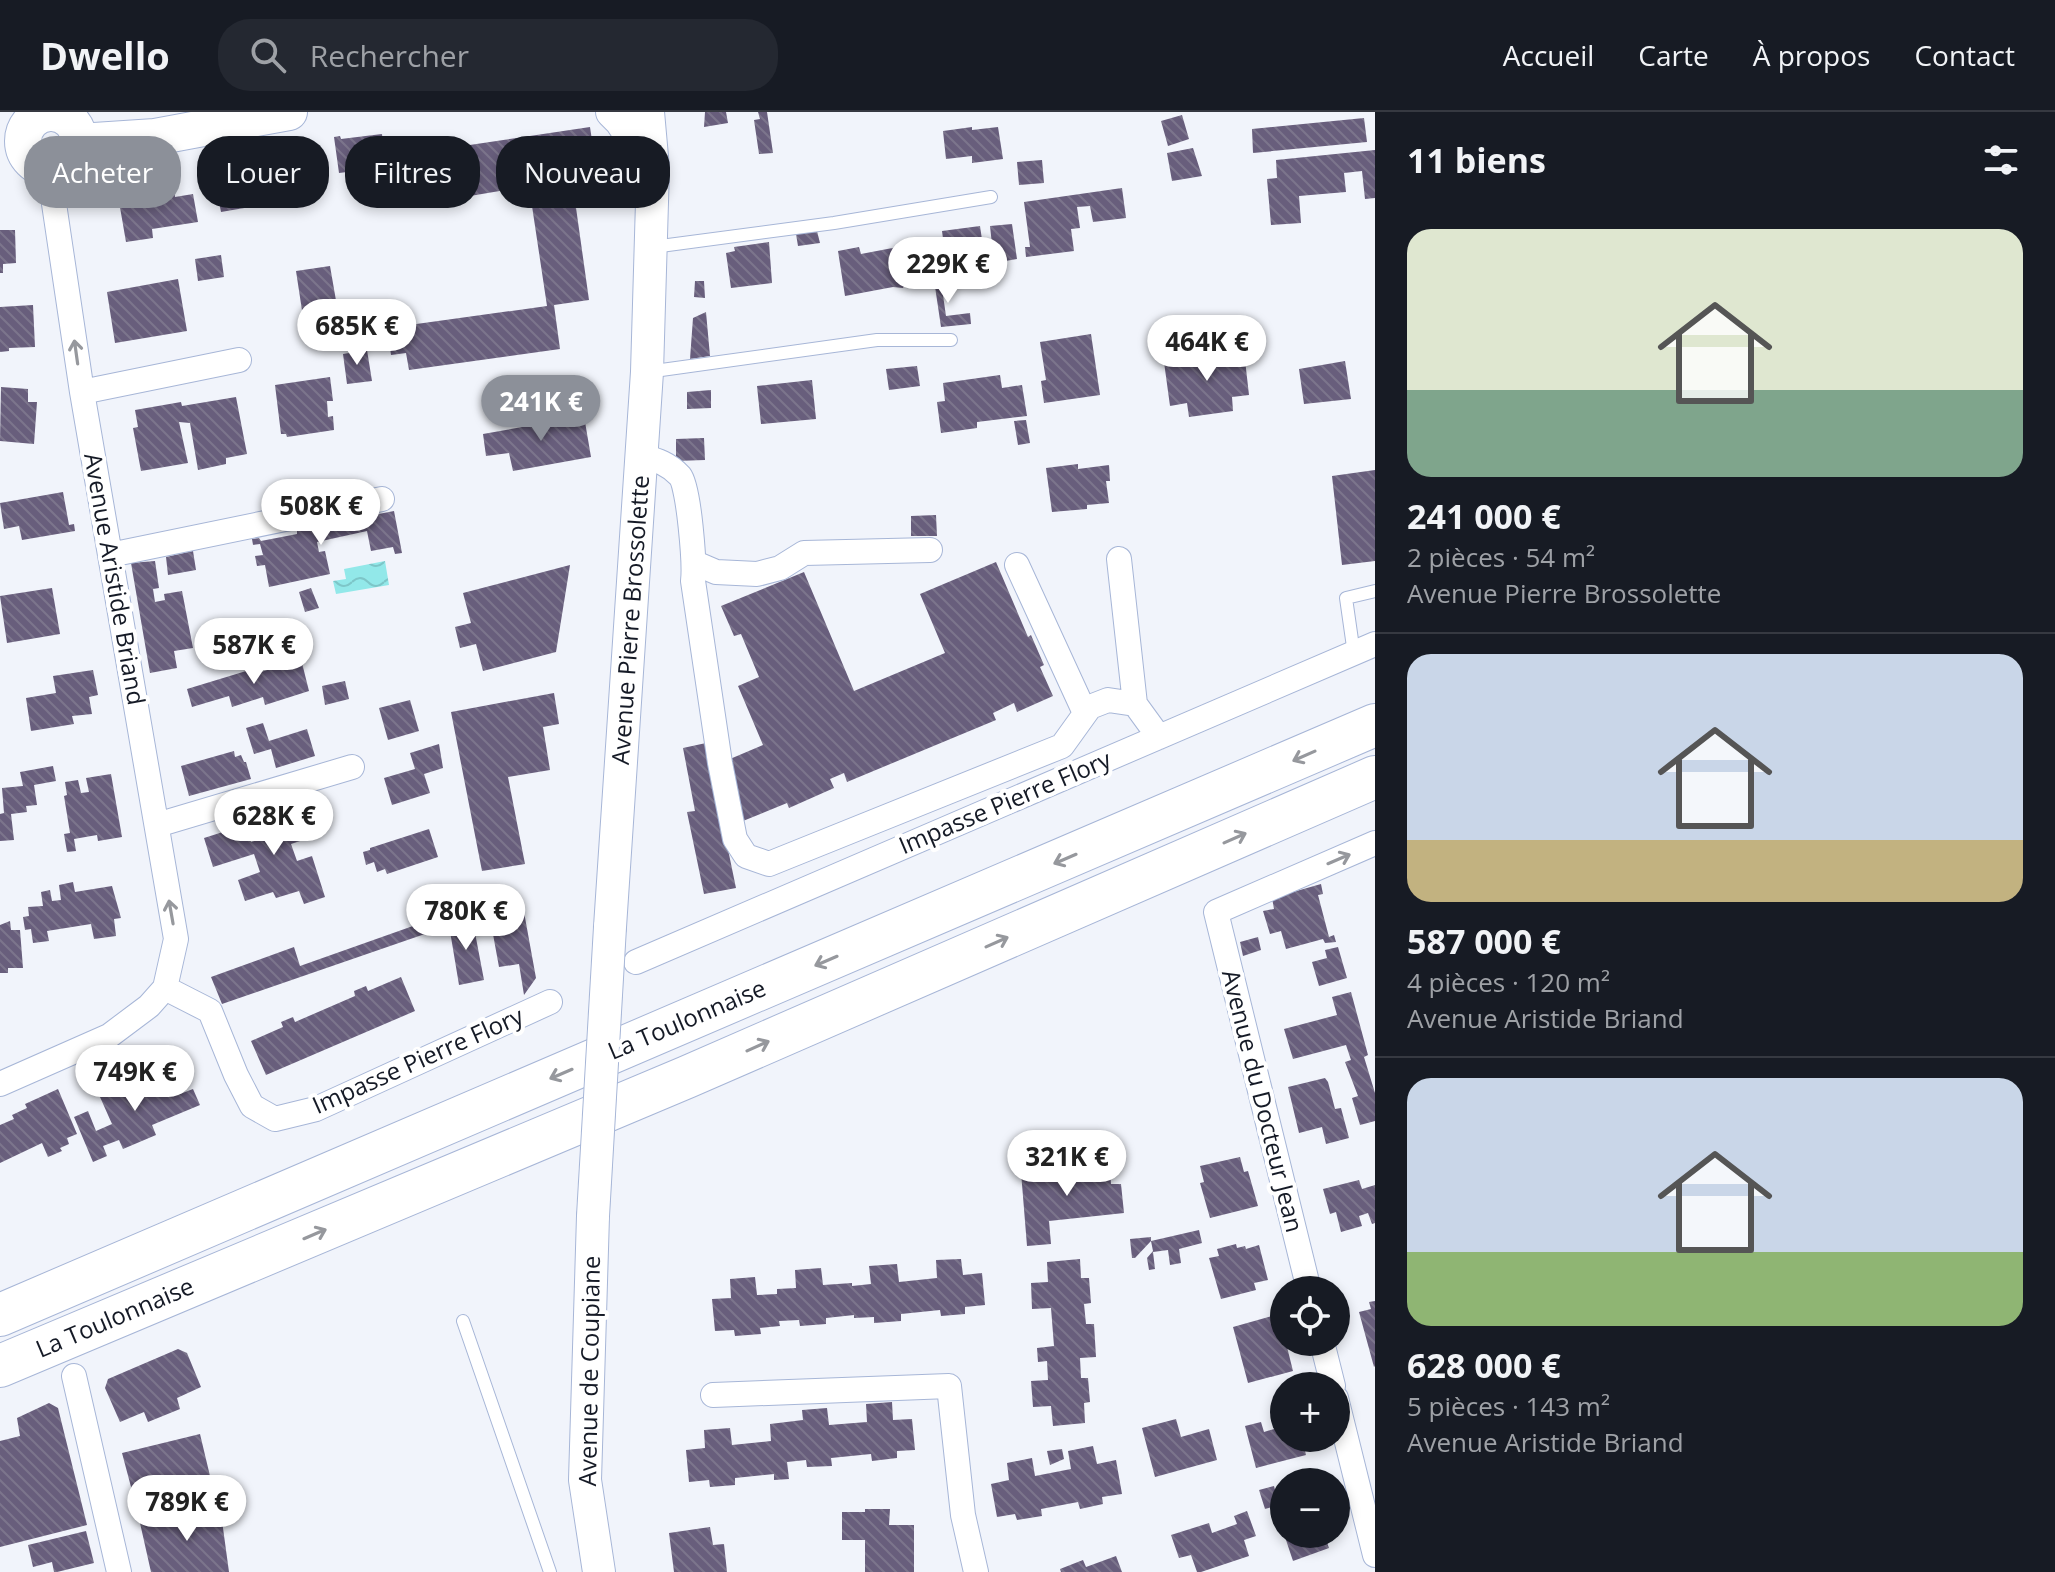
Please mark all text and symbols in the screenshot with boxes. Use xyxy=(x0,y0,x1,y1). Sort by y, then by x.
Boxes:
search box xyxy=(218,19,778,91)
text: Dwello xyxy=(40,29,170,81)
icon: search xyxy=(246,33,290,77)
text: Rechercher xyxy=(310,35,469,76)
text: Accueil xyxy=(1503,36,1594,74)
text: Carte xyxy=(1638,36,1709,74)
text: À propos xyxy=(1753,36,1870,74)
text: Contact xyxy=(1914,36,2015,74)
chip: Acheter xyxy=(24,136,181,208)
chip: Louer xyxy=(197,136,329,208)
chip: Filtres xyxy=(345,136,480,208)
chip: Nouveau xyxy=(496,136,670,208)
text: 11 biens xyxy=(1407,137,1546,183)
icon: filters xyxy=(1979,138,2023,182)
pin: 229K € xyxy=(883,237,1013,305)
text: 229K € xyxy=(906,245,990,281)
icon: home xyxy=(1643,281,1787,425)
pin: 685K € xyxy=(292,299,422,367)
text: 685K € xyxy=(315,307,399,343)
pin: 464K € xyxy=(1142,315,1272,383)
text: 464K € xyxy=(1165,323,1249,359)
one-way arrow xyxy=(68,340,83,365)
pin: 241K € xyxy=(476,375,606,443)
text: 241K € xyxy=(499,383,583,419)
street label: Avenue Aristide Briand xyxy=(77,450,154,707)
street label: Avenue Pierre Brossolette xyxy=(603,474,656,766)
pin: 508K € xyxy=(256,479,386,547)
text: 508K € xyxy=(279,487,363,523)
text: 241 000 € xyxy=(1407,493,1561,539)
text: 2 pièces · 54 m² xyxy=(1407,539,1595,575)
text: Avenue Pierre Brossolette xyxy=(1407,575,1721,611)
pin: 587K € xyxy=(189,618,319,686)
text: 587K € xyxy=(212,626,296,662)
icon: home xyxy=(1643,706,1787,850)
street label: Impasse Pierre Flory xyxy=(893,742,1116,861)
one-way arrow xyxy=(1292,749,1316,764)
pin: 628K € xyxy=(209,789,339,857)
text: 628K € xyxy=(232,797,316,833)
one-way arrow xyxy=(1222,829,1247,844)
one-way arrow xyxy=(1326,851,1351,866)
one-way arrow xyxy=(1053,852,1078,867)
pin: 780K € xyxy=(401,884,531,952)
text: 780K € xyxy=(424,892,508,928)
one-way arrow xyxy=(163,899,178,925)
text: 587 000 € xyxy=(1407,918,1561,964)
one-way arrow xyxy=(984,933,1008,948)
one-way arrow xyxy=(814,954,839,969)
text: 4 pièces · 120 m² xyxy=(1407,964,1610,1000)
street label: Avenue du Docteur Jean xyxy=(1215,966,1312,1235)
street label: La Toulonnaise xyxy=(602,970,771,1067)
street label: Impasse Pierre Flory xyxy=(307,998,529,1121)
text: Avenue Aristide Briand xyxy=(1407,1000,1684,1036)
one-way arrow xyxy=(745,1037,770,1052)
pin: 749K € xyxy=(70,1045,200,1113)
text: 749K € xyxy=(93,1053,177,1089)
one-way arrow xyxy=(549,1067,574,1082)
pin: 321K € xyxy=(1002,1130,1132,1198)
icon: home xyxy=(1643,1130,1787,1274)
text: 321K € xyxy=(1025,1138,1109,1174)
one-way arrow xyxy=(302,1226,327,1241)
street label: Avenue de Coupiane xyxy=(570,1255,607,1487)
street label: La Toulonnaise xyxy=(30,1268,199,1365)
map controls xyxy=(1270,1276,1350,1548)
button: locate xyxy=(1270,1276,1350,1356)
text: 628 000 € xyxy=(1407,1342,1561,1388)
button: + xyxy=(1270,1372,1350,1452)
text: 5 pièces · 143 m² xyxy=(1407,1388,1610,1424)
text: Avenue Aristide Briand xyxy=(1407,1424,1684,1460)
button: − xyxy=(1270,1468,1350,1548)
pin: 789K € xyxy=(122,1475,252,1543)
text: 789K € xyxy=(145,1483,229,1519)

